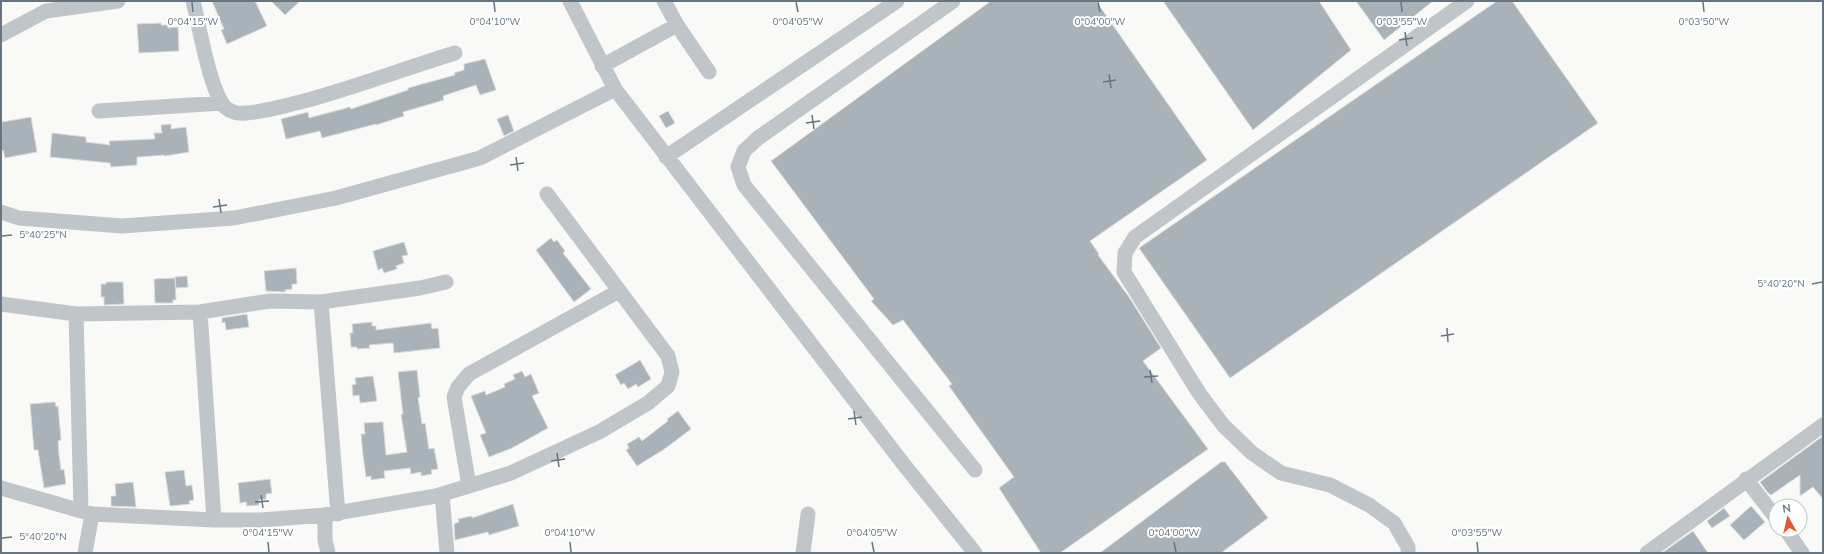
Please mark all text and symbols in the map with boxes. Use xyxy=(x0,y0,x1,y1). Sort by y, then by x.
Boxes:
text: 0°04'15"W xyxy=(168,15,218,28)
text: 0°04'10"W xyxy=(470,15,520,28)
text: 0°04'05"W xyxy=(773,15,823,28)
text: 0°04'00"W xyxy=(1075,15,1125,28)
text: 0°03'55"W xyxy=(1377,15,1427,28)
text: 0°03'50"W xyxy=(1679,15,1729,28)
text: 5°40'25"N xyxy=(19,228,67,241)
text: 5°40'20"N xyxy=(1757,277,1805,290)
north arrow xyxy=(1768,498,1808,538)
text: N xyxy=(1782,501,1792,516)
text: 0°04'15"W xyxy=(243,526,293,539)
text: 0°04'10"W xyxy=(545,526,595,539)
text: 0°04'05"W xyxy=(847,526,897,539)
text: 0°04'00"W xyxy=(1149,526,1199,539)
text: 0°03'55"W xyxy=(1452,526,1502,539)
text: 5°40'20"N xyxy=(19,530,67,543)

